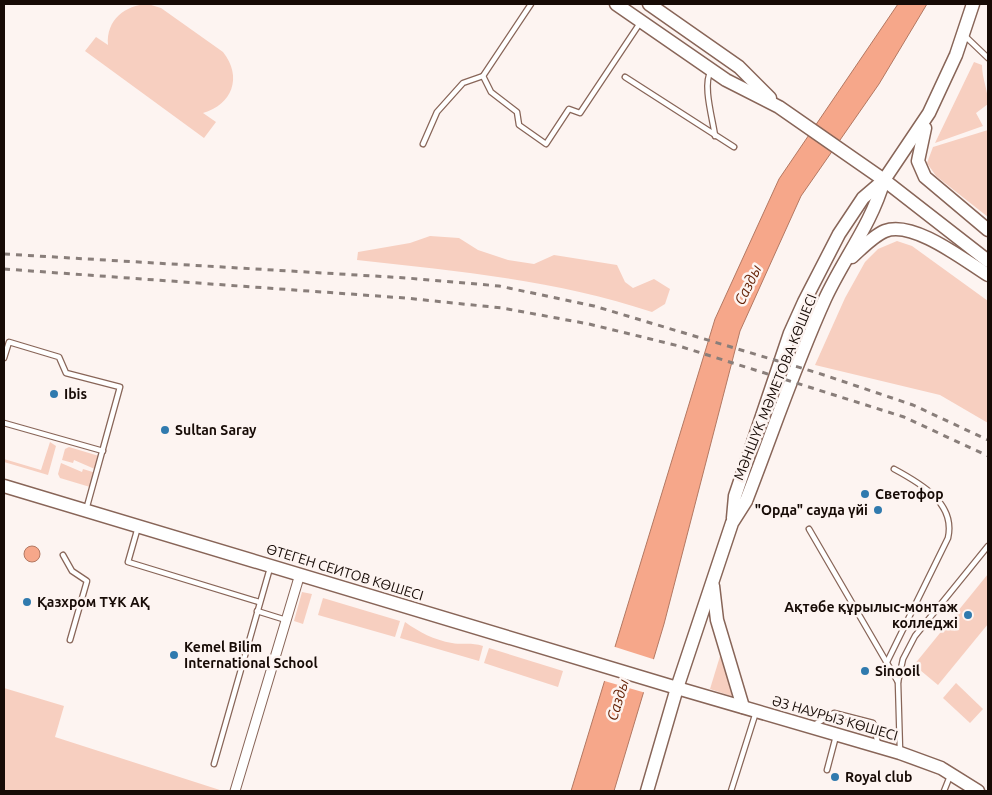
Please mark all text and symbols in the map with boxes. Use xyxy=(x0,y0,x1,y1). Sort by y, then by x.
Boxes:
water label: Сазды xyxy=(731,262,765,308)
street label: МӘНШҮК МӘМЕТОВА КӨШЕСІ xyxy=(730,292,820,482)
place label: Ibis xyxy=(64,386,87,402)
marker: Ibis xyxy=(48,388,60,400)
place label: Sultan Saray xyxy=(175,422,257,438)
marker: Sultan Saray xyxy=(159,424,171,436)
place label: Светофор xyxy=(875,486,944,502)
marker: Светофор xyxy=(859,488,871,500)
place label: "Орда" сауда үйі xyxy=(755,502,868,518)
marker: "Орда" сауда үйі xyxy=(872,504,884,516)
street label: ӨТЕГЕН СЕИТОВ КӨШЕСІ xyxy=(264,540,426,604)
place label: Қазхром ТҰК АҚ xyxy=(37,594,150,610)
marker: Қазхром ТҰК АҚ xyxy=(21,596,33,608)
place label: Ақтөбе құрылыс-монтаж колледжі xyxy=(784,599,958,631)
marker: Ақтөбе құрылыс-монтаж колледжі xyxy=(962,609,974,621)
place label: Kemel Bilim International School xyxy=(184,639,318,671)
marker: Kemel Bilim International School xyxy=(168,649,180,661)
place label: Sinooil xyxy=(875,663,920,679)
marker: Sinooil xyxy=(859,665,871,677)
water label: Сазды xyxy=(603,677,632,723)
street label: ӘЗ НАУРЫЗ КӨШЕСІ xyxy=(770,692,900,744)
place label: Royal club xyxy=(845,769,912,785)
marker: Royal club xyxy=(829,771,841,783)

